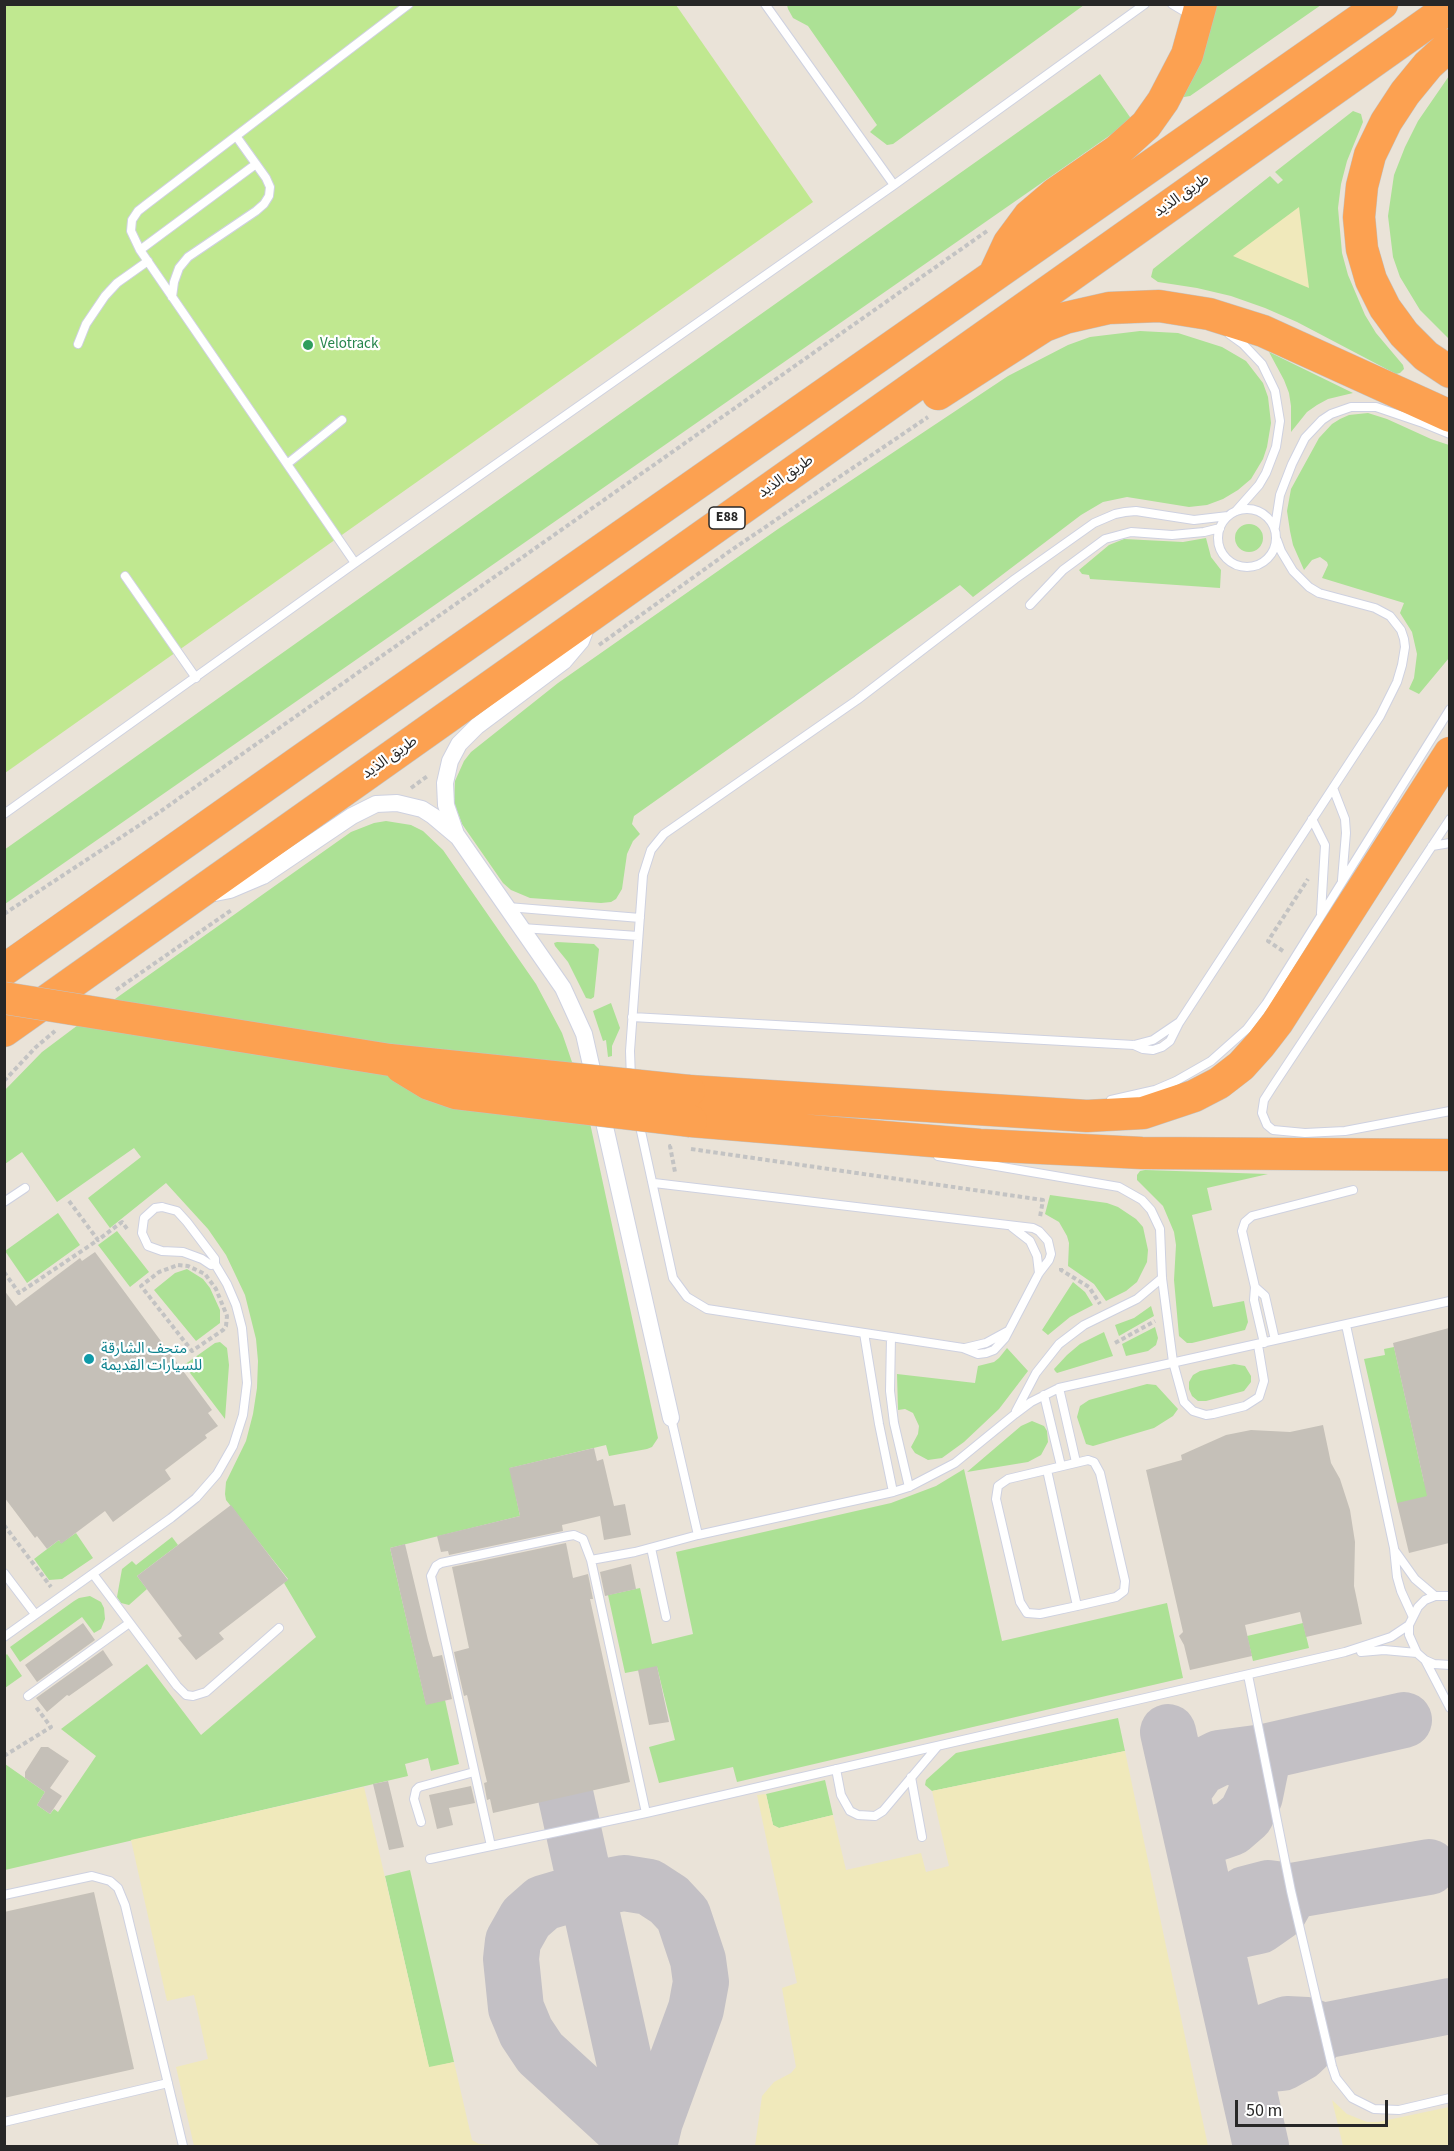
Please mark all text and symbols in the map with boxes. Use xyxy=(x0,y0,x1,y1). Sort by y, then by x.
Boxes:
street label: طريق الذيد xyxy=(1151,171,1213,221)
place label: Velotrack xyxy=(320,336,378,354)
marker: Velotrack xyxy=(301,338,315,352)
street label: طريق الذيد xyxy=(755,452,817,502)
road number: E88 xyxy=(709,507,745,529)
street label: طريق الذيد xyxy=(359,733,421,783)
place label: متحف الشارقة للسيارات القديمة xyxy=(101,1341,202,1376)
marker: متحف الشارقة للسيارات القديمة xyxy=(82,1352,96,1366)
scale bar xyxy=(1238,2088,1391,2126)
text: 50 m xyxy=(1246,2098,1282,2123)

